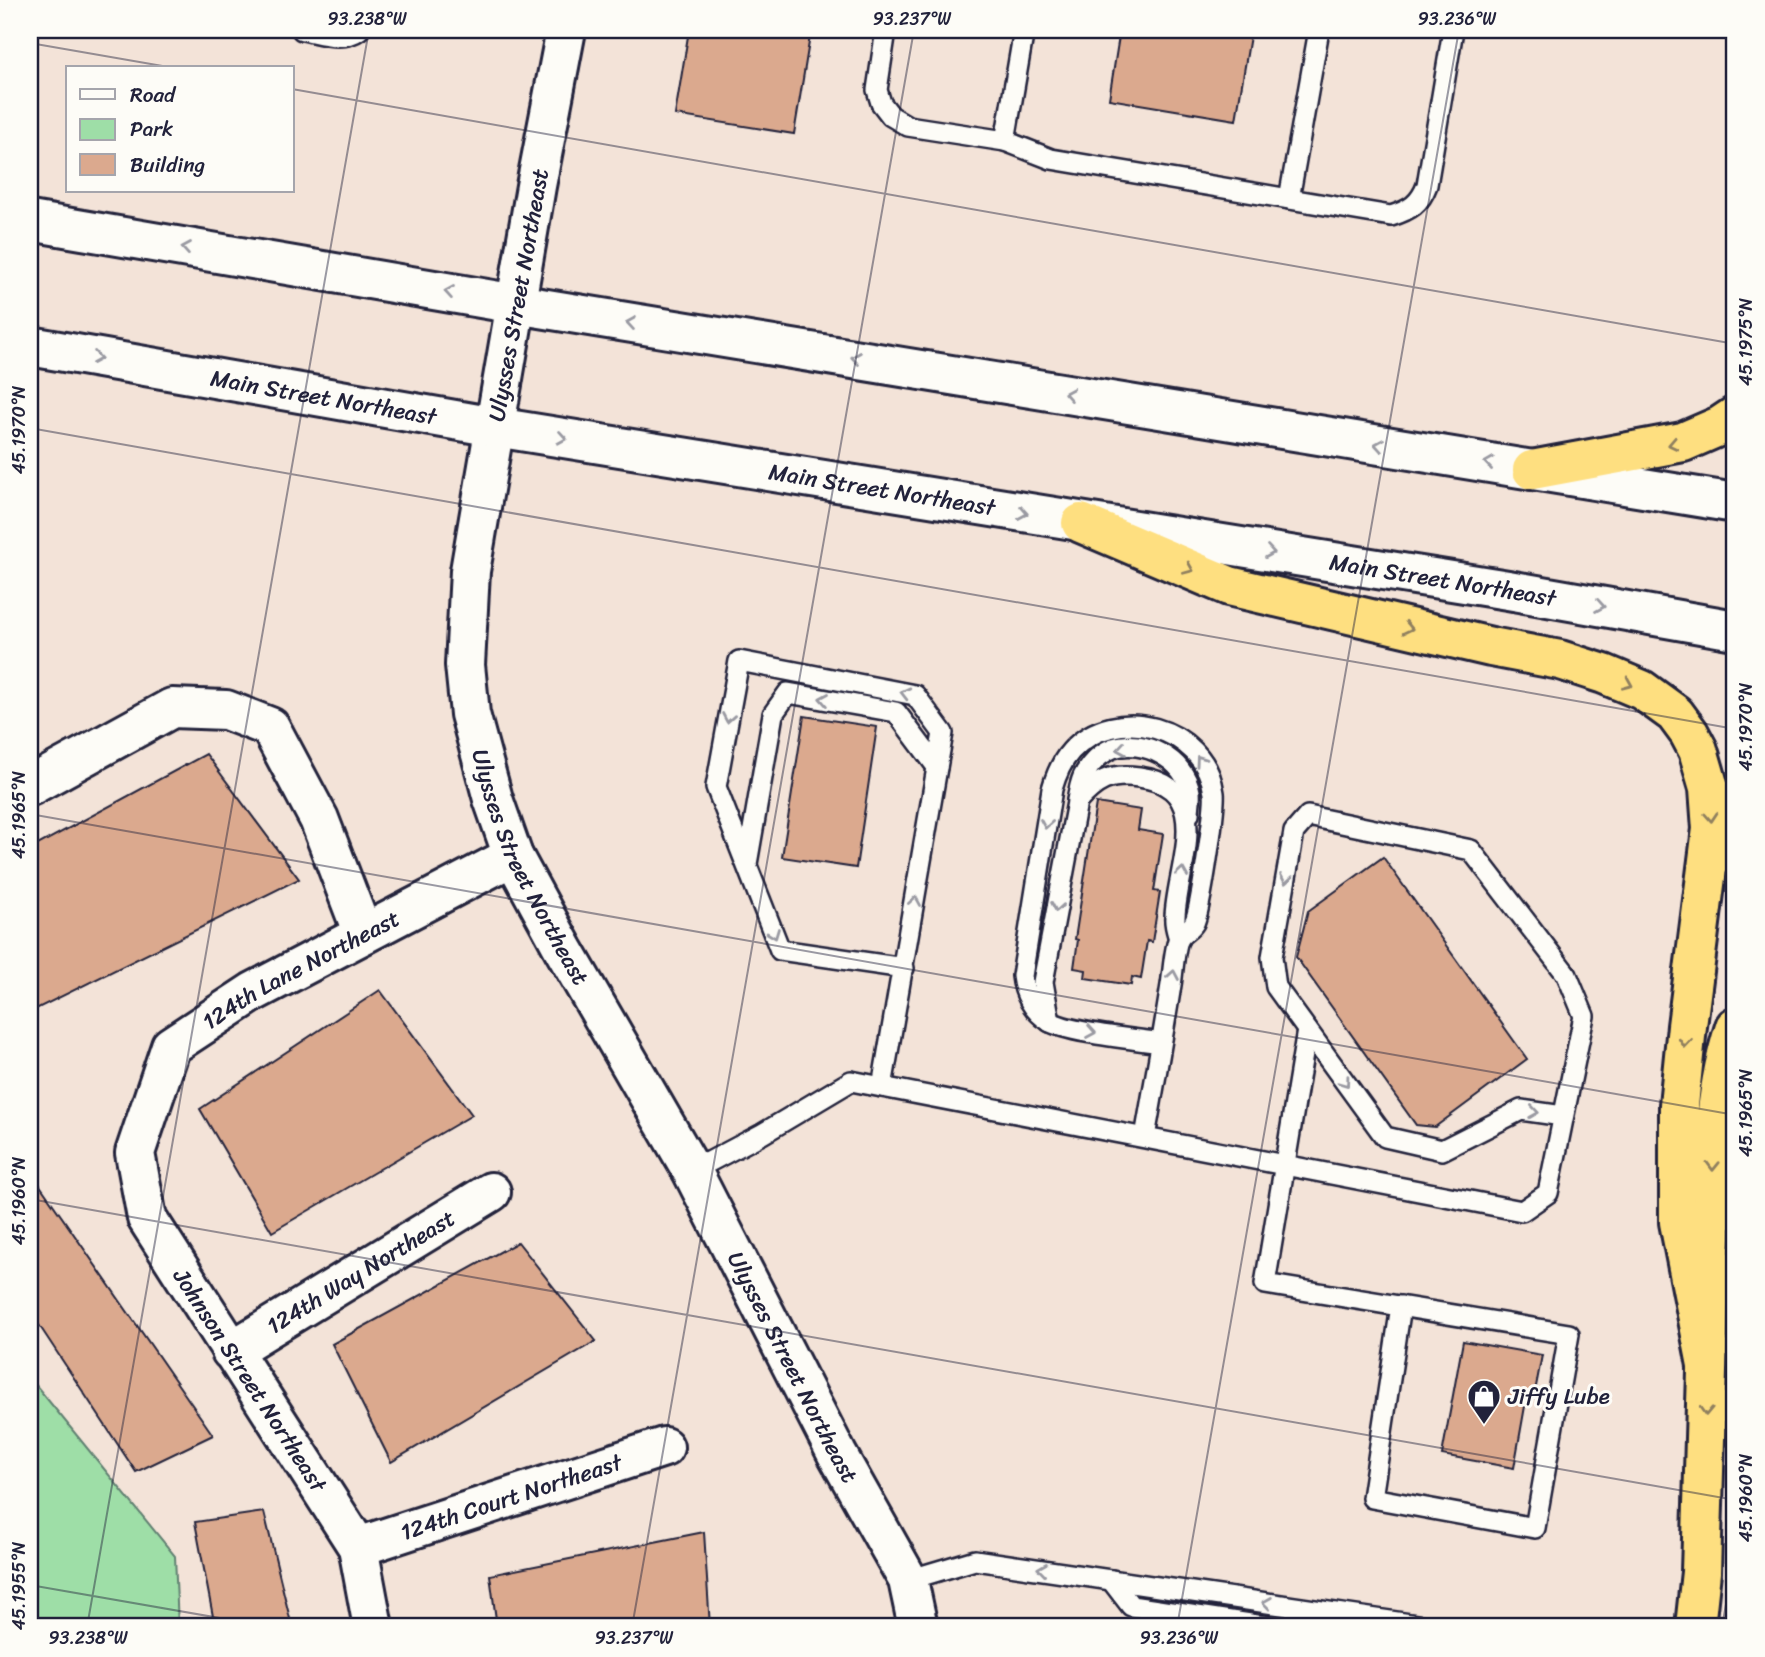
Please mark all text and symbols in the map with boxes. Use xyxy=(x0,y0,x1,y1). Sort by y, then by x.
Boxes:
text: 93.238°W xyxy=(327,3,408,35)
text: 93.237°W xyxy=(873,3,952,35)
text: 93.236°W xyxy=(1418,3,1497,35)
legend xyxy=(66,66,294,192)
text: Road xyxy=(130,76,177,114)
text: Park xyxy=(130,110,173,148)
text: Building xyxy=(130,146,206,184)
street label: Ulysses Street Northeast xyxy=(476,165,561,425)
one-way arrow xyxy=(180,241,192,256)
one-way arrow xyxy=(443,286,455,301)
text: 45.1975°N xyxy=(1730,298,1762,386)
one-way arrow xyxy=(625,316,637,331)
one-way arrow xyxy=(91,350,103,365)
one-way arrow xyxy=(850,351,862,366)
street label: Main Street Northeast xyxy=(207,358,441,438)
text: 45.1970°N xyxy=(3,385,35,474)
one-way arrow xyxy=(1063,387,1074,402)
one-way arrow xyxy=(556,430,568,445)
one-way arrow xyxy=(1667,435,1679,450)
one-way arrow xyxy=(1373,438,1385,453)
street label: Main Street Northeast xyxy=(766,451,1000,528)
one-way arrow xyxy=(1483,456,1495,471)
one-way arrow xyxy=(1017,505,1029,520)
street label: Main Street Northeast xyxy=(1326,542,1561,619)
one-way arrow xyxy=(1264,544,1276,559)
one-way arrow xyxy=(1182,561,1194,575)
one-way arrow xyxy=(1594,598,1606,613)
one-way arrow xyxy=(1402,619,1414,634)
one-way arrow xyxy=(1621,676,1633,690)
text: 45.1970°N xyxy=(1730,682,1762,771)
one-way arrow xyxy=(899,687,911,701)
one-way arrow xyxy=(818,693,830,708)
one-way arrow xyxy=(721,713,736,724)
one-way arrow xyxy=(1116,741,1127,756)
street label: Ulysses Street Northeast xyxy=(459,744,600,993)
one-way arrow xyxy=(1196,755,1208,768)
text: 45.1965°N xyxy=(3,771,35,859)
one-way arrow xyxy=(1703,812,1718,823)
one-way arrow xyxy=(1039,818,1054,830)
one-way arrow xyxy=(1174,866,1189,877)
one-way arrow xyxy=(1279,873,1294,885)
one-way arrow xyxy=(907,895,922,907)
street label: 124th Lane Northeast xyxy=(194,899,407,1041)
one-way arrow xyxy=(1050,901,1065,913)
one-way arrow xyxy=(765,927,779,939)
one-way arrow xyxy=(1165,969,1180,981)
one-way arrow xyxy=(1085,1024,1097,1039)
one-way arrow xyxy=(1678,1037,1693,1048)
text: 45.1965°N xyxy=(1730,1069,1762,1157)
one-way arrow xyxy=(1337,1075,1349,1087)
one-way arrow xyxy=(1528,1104,1540,1119)
text: 45.1960°N xyxy=(3,1156,35,1245)
one-way arrow xyxy=(1706,1161,1721,1172)
street label: 124th Way Northeast xyxy=(258,1198,464,1346)
street label: Ulysses Street Northeast xyxy=(715,1244,869,1491)
street label: Johnson Street Northeast xyxy=(161,1259,339,1502)
place label: Jiffy Lube xyxy=(1507,1376,1610,1417)
shop icon: Jiffy Lube xyxy=(1465,1377,1503,1426)
one-way arrow xyxy=(1698,1406,1713,1417)
street label: 124th Court Northeast xyxy=(395,1442,629,1553)
text: 45.1960°N xyxy=(1730,1453,1762,1542)
text: 45.1955°N xyxy=(3,1541,35,1630)
one-way arrow xyxy=(1036,1562,1048,1577)
one-way arrow xyxy=(1261,1596,1273,1611)
text: 93.238°W xyxy=(48,1622,129,1654)
text: 93.237°W xyxy=(595,1622,674,1654)
text: 93.236°W xyxy=(1140,1622,1219,1654)

